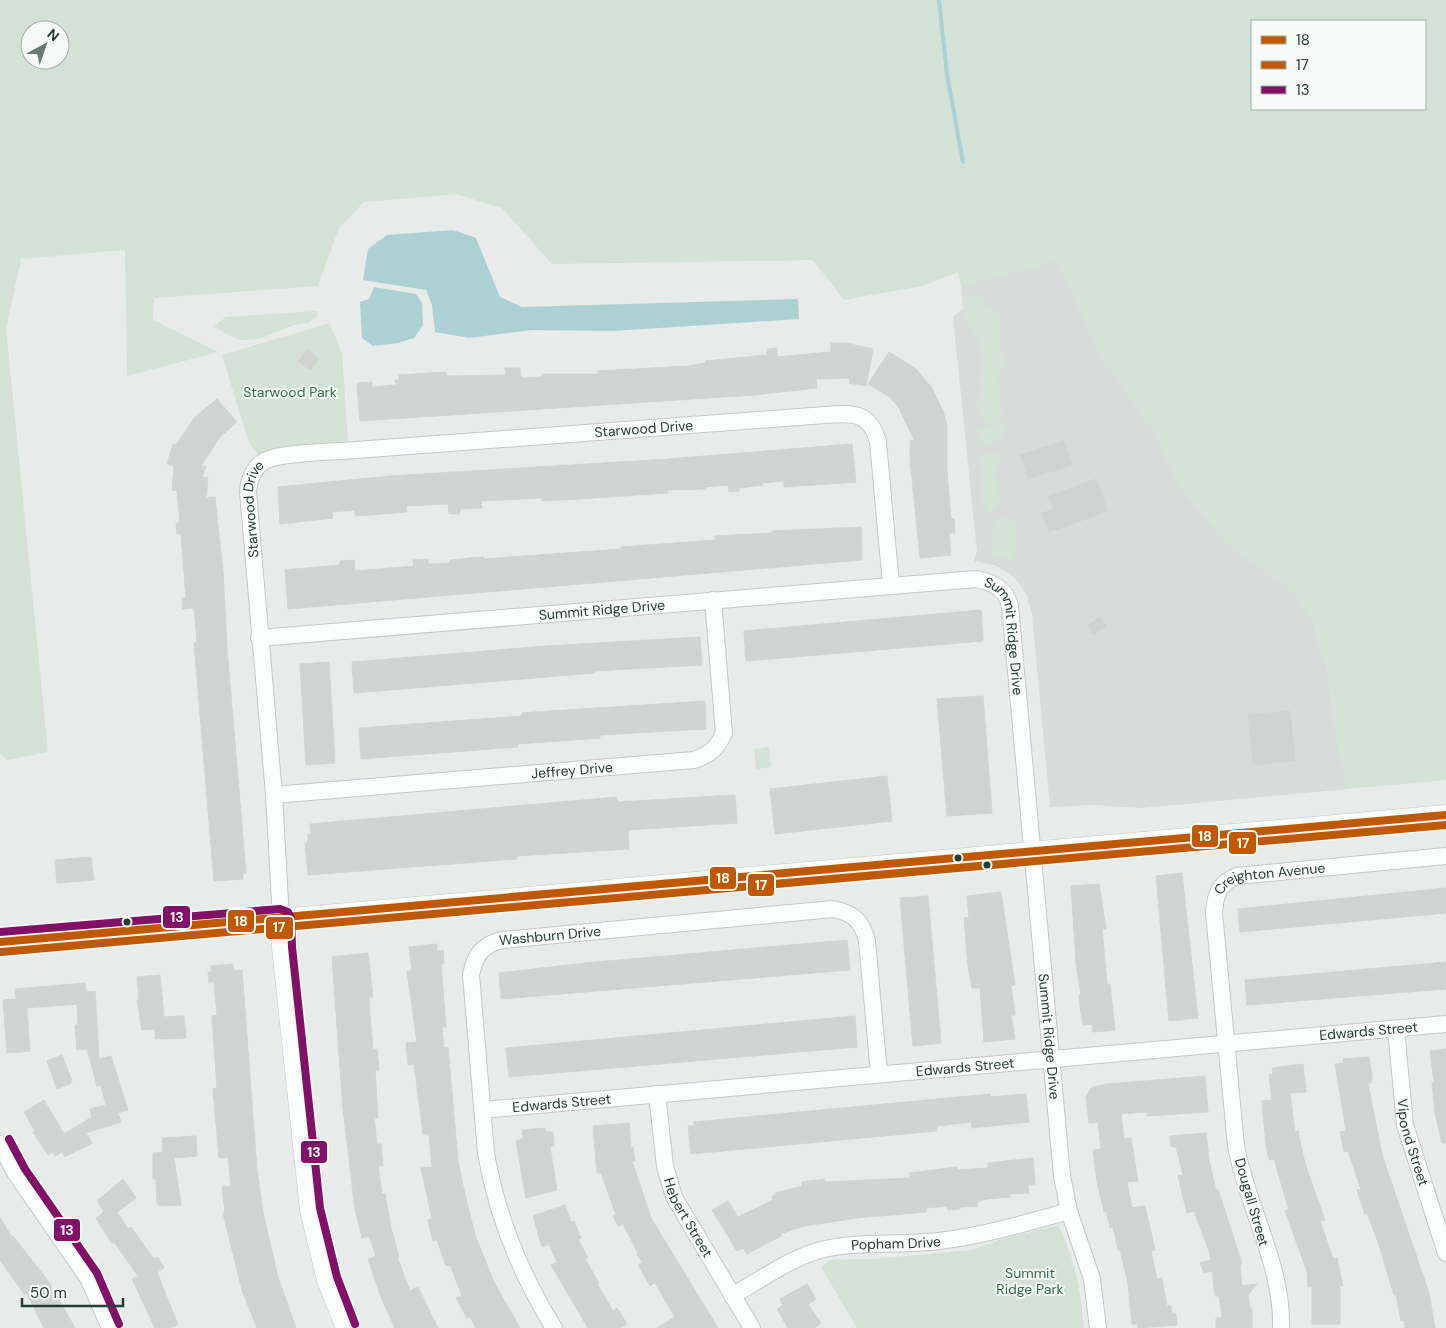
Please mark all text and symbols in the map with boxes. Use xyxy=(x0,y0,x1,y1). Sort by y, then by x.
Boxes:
north arrow xyxy=(20,20,70,70)
legend xyxy=(1251,20,1426,110)
text: N xyxy=(44,25,63,45)
text: 18 xyxy=(1296,30,1310,50)
text: 17 xyxy=(1296,55,1309,75)
text: 13 xyxy=(1296,80,1310,100)
park label: Starwood Park xyxy=(243,383,337,401)
street label: Starwood Drive xyxy=(594,416,694,441)
street label: Starwood Drive xyxy=(239,456,268,558)
street label: Summit Ridge Drive xyxy=(982,573,1027,696)
street label: Summit Ridge Drive xyxy=(538,596,666,624)
street label: Jeffrey Drive xyxy=(530,758,614,783)
line badge: 18 xyxy=(1191,824,1219,848)
text: 18 xyxy=(1198,827,1212,845)
line badge: 17 xyxy=(1228,831,1257,855)
text: 17 xyxy=(1237,834,1250,852)
unlabelled marker xyxy=(953,853,963,863)
street label: Creighton Avenue xyxy=(1210,859,1326,898)
unlabelled marker xyxy=(982,860,992,870)
line badge: 18 xyxy=(709,866,737,890)
text: 18 xyxy=(716,869,730,887)
line badge: 17 xyxy=(747,873,775,897)
text: 17 xyxy=(755,876,768,894)
line badge: 13 xyxy=(162,905,191,929)
text: 13 xyxy=(170,908,184,926)
line badge: 18 xyxy=(227,909,255,933)
text: 18 xyxy=(234,912,248,930)
line badge: 17 xyxy=(265,916,294,940)
unlabelled marker xyxy=(122,917,132,927)
text: 17 xyxy=(273,918,286,936)
street label: Washburn Drive xyxy=(498,922,602,949)
street label: Summit Ridge Drive xyxy=(1035,973,1064,1100)
street label: Edwards Street xyxy=(1318,1018,1419,1044)
street label: Edwards Street xyxy=(915,1054,1015,1080)
street label: Edwards Street xyxy=(512,1090,612,1116)
street label: Vipond Street xyxy=(1394,1098,1433,1188)
line badge: 13 xyxy=(300,1140,328,1164)
text: 13 xyxy=(307,1143,321,1161)
street label: Dougall Street xyxy=(1231,1156,1273,1248)
street label: Hebert Street xyxy=(660,1175,717,1260)
line badge: 13 xyxy=(53,1218,81,1242)
text: 13 xyxy=(60,1221,74,1239)
street label: Popham Drive xyxy=(850,1232,942,1254)
park label: Summit Ridge Park xyxy=(996,1264,1064,1298)
scale bar xyxy=(22,1276,124,1308)
text: 50 m xyxy=(30,1283,67,1303)

